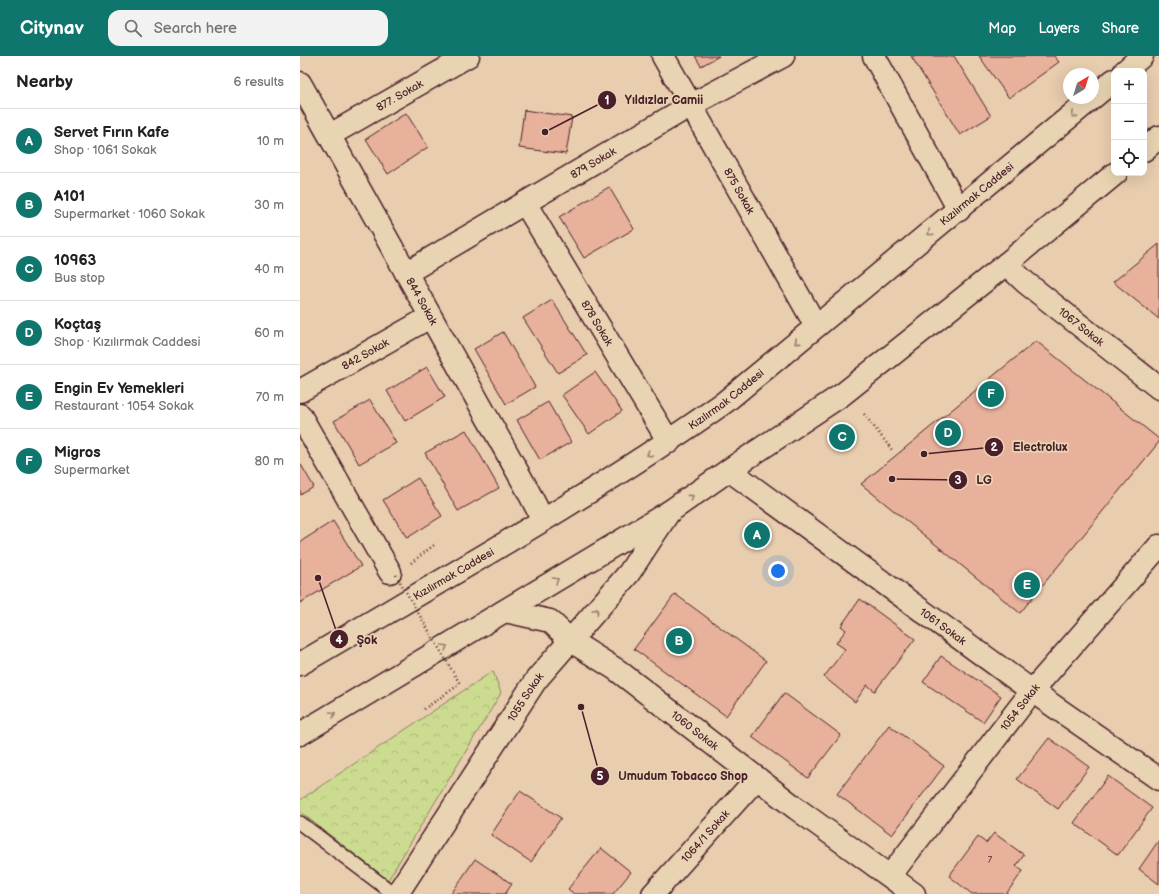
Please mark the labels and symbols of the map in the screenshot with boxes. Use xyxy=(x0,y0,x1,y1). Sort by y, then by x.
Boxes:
north arrow xyxy=(1063,68,1099,104)
street label: 877. Sokak xyxy=(374,76,426,114)
callout: Yıldızlar Camii xyxy=(597,88,711,112)
text: 1 xyxy=(604,93,610,108)
text: Yıldızlar Camii xyxy=(625,93,703,108)
one-way arrow xyxy=(1071,110,1078,117)
street label: 879 Sokak xyxy=(568,144,619,181)
street label: Kızılırmak Caddesi xyxy=(937,160,1016,228)
street label: 875 Sokak xyxy=(721,166,758,217)
one-way arrow xyxy=(928,229,935,236)
street label: 844 Sokak xyxy=(404,275,441,328)
street label: 878 Sokak xyxy=(579,298,616,349)
street label: 1067 Sokak xyxy=(1056,304,1107,349)
street label: 842 Sokak xyxy=(339,335,392,372)
one-way arrow xyxy=(794,337,801,344)
street label: Kızılırmak Caddesi xyxy=(686,366,766,432)
pin: F xyxy=(978,379,1004,409)
pin: D xyxy=(935,418,961,448)
pin: C xyxy=(829,422,855,452)
callout: Electrolux xyxy=(984,435,1075,459)
text: 2 xyxy=(990,440,998,455)
text: Electrolux xyxy=(1013,440,1068,455)
one-way arrow xyxy=(646,449,653,457)
callout: LG xyxy=(948,468,1000,492)
text: 3 xyxy=(954,473,962,488)
text: LG xyxy=(976,473,992,488)
one-way arrow xyxy=(686,495,693,502)
pin: A xyxy=(744,520,770,550)
street label: Kızılırmak Caddesi xyxy=(411,545,496,603)
your location xyxy=(768,561,788,581)
pin: E xyxy=(1014,570,1040,600)
one-way arrow xyxy=(552,578,559,585)
street label: 1061 Sokak xyxy=(917,605,969,648)
one-way arrow xyxy=(592,609,599,616)
pin: B xyxy=(666,626,692,656)
callout: Şok xyxy=(329,627,385,651)
text: 4 xyxy=(335,633,343,648)
text: Şok xyxy=(357,633,378,648)
one-way arrow xyxy=(441,645,448,652)
street label: 1055 Sokak xyxy=(504,669,546,724)
street label: 1054 Sokak xyxy=(997,680,1043,733)
street label: 1060 Sokak xyxy=(669,708,722,753)
one-way arrow xyxy=(329,711,336,719)
callout: Umudum Tobacco Shop xyxy=(590,764,756,788)
text: 5 xyxy=(597,769,604,784)
text: Umudum Tobacco Shop xyxy=(618,769,748,784)
street label: 1064/1 Sokak xyxy=(678,807,732,865)
house number: 7 xyxy=(988,855,993,866)

